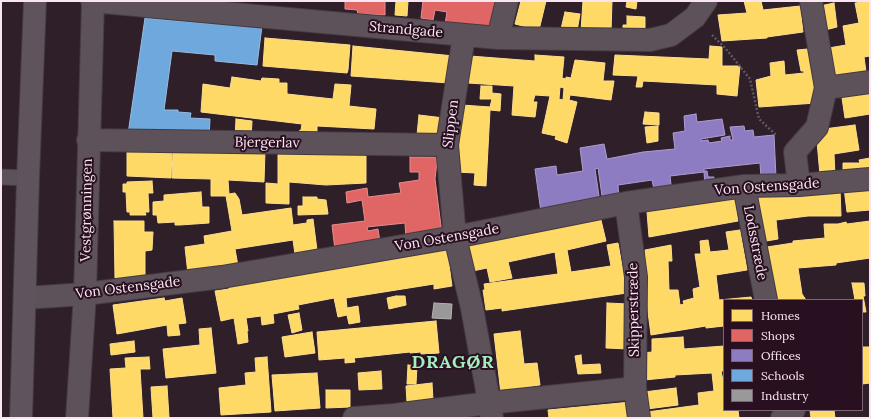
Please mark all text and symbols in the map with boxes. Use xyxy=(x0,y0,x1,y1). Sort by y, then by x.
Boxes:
street label: Strandgade xyxy=(368,18,444,42)
street label: Slippen xyxy=(440,99,462,149)
street label: Bjergerlav xyxy=(234,134,300,152)
street label: Vestgrønningen xyxy=(78,158,96,262)
street label: Von Ostensgade xyxy=(714,175,820,199)
street label: Lodsstræde xyxy=(740,204,770,282)
street label: Von Ostensgade xyxy=(394,221,500,255)
street label: Skipperstræde xyxy=(625,263,643,357)
street label: Von Ostensgade xyxy=(75,273,181,303)
legend xyxy=(723,299,863,411)
text: Homes xyxy=(761,308,800,323)
text: Shops xyxy=(761,328,795,343)
text: Offices xyxy=(761,348,801,363)
district label: DRAGØR xyxy=(412,352,494,374)
text: Schools xyxy=(761,368,804,383)
text: Industry xyxy=(761,388,808,403)

